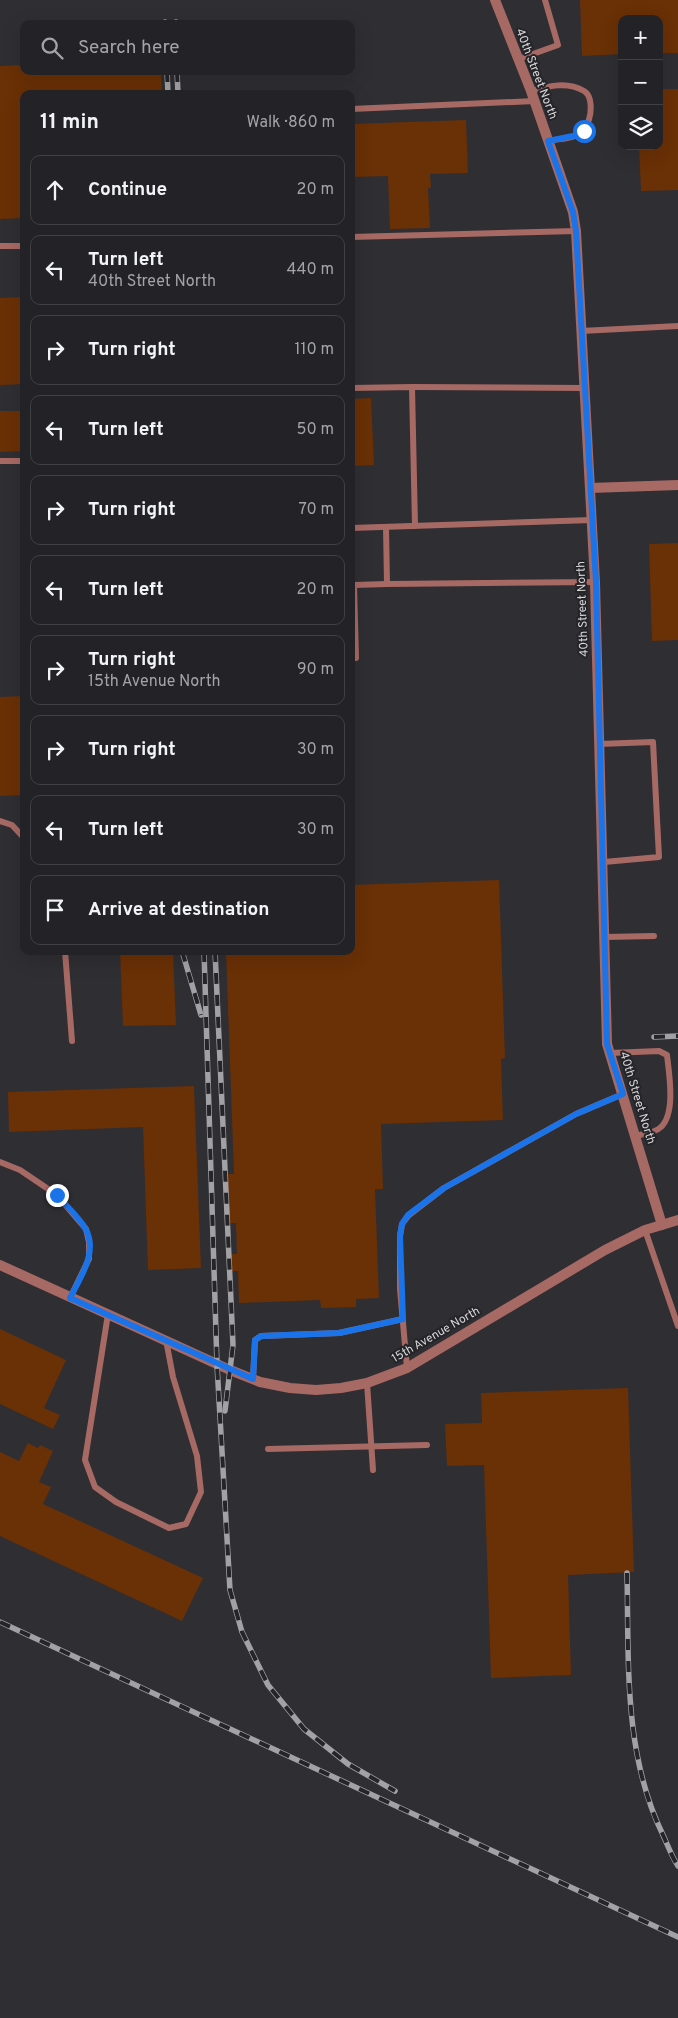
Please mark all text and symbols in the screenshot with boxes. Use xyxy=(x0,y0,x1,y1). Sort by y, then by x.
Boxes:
map controls xyxy=(618,15,663,150)
button: + xyxy=(618,15,663,60)
search box xyxy=(20,20,355,75)
street label: 40th Street North xyxy=(511,26,561,122)
icon: search xyxy=(38,34,66,62)
text: Search here xyxy=(78,36,180,60)
button: − xyxy=(618,60,663,105)
button: layers xyxy=(618,105,663,150)
text: 11 min xyxy=(40,109,99,136)
text: Walk · 860 m xyxy=(246,113,335,133)
route start xyxy=(573,120,596,143)
icon: ahead xyxy=(41,176,69,204)
text: Continue xyxy=(88,178,167,202)
text: 20 m xyxy=(297,180,334,200)
text: Turn left xyxy=(88,248,164,272)
icon: left xyxy=(41,256,69,284)
text: 440 m xyxy=(287,260,334,280)
text: 40th Street North xyxy=(88,272,216,292)
icon: right xyxy=(41,336,69,364)
text: Turn right xyxy=(88,338,176,362)
text: 110 m xyxy=(294,340,334,360)
icon: left xyxy=(41,416,69,444)
text: Turn left xyxy=(88,418,164,442)
text: 50 m xyxy=(297,420,334,440)
icon: right xyxy=(41,496,69,524)
text: Turn right xyxy=(88,498,176,522)
text: 70 m xyxy=(299,500,334,520)
street label: 40th Street North xyxy=(573,561,593,657)
icon: left xyxy=(41,576,69,604)
text: Turn left xyxy=(88,578,164,602)
text: 20 m xyxy=(297,580,334,600)
text: Turn right xyxy=(88,648,176,672)
icon: right xyxy=(41,656,69,684)
text: 90 m xyxy=(297,660,334,680)
text: 15th Avenue North xyxy=(88,672,220,692)
icon: right xyxy=(41,736,69,764)
text: Turn right xyxy=(88,738,176,762)
text: 30 m xyxy=(297,740,334,760)
icon: left xyxy=(41,816,69,844)
text: Turn left xyxy=(88,818,164,842)
text: 30 m xyxy=(297,820,334,840)
icon: arrive xyxy=(41,896,69,924)
text: Arrive at destination xyxy=(88,898,269,922)
street label: 40th Street North xyxy=(615,1050,659,1146)
route end xyxy=(46,1184,69,1207)
street label: 15th Avenue North xyxy=(389,1303,483,1367)

